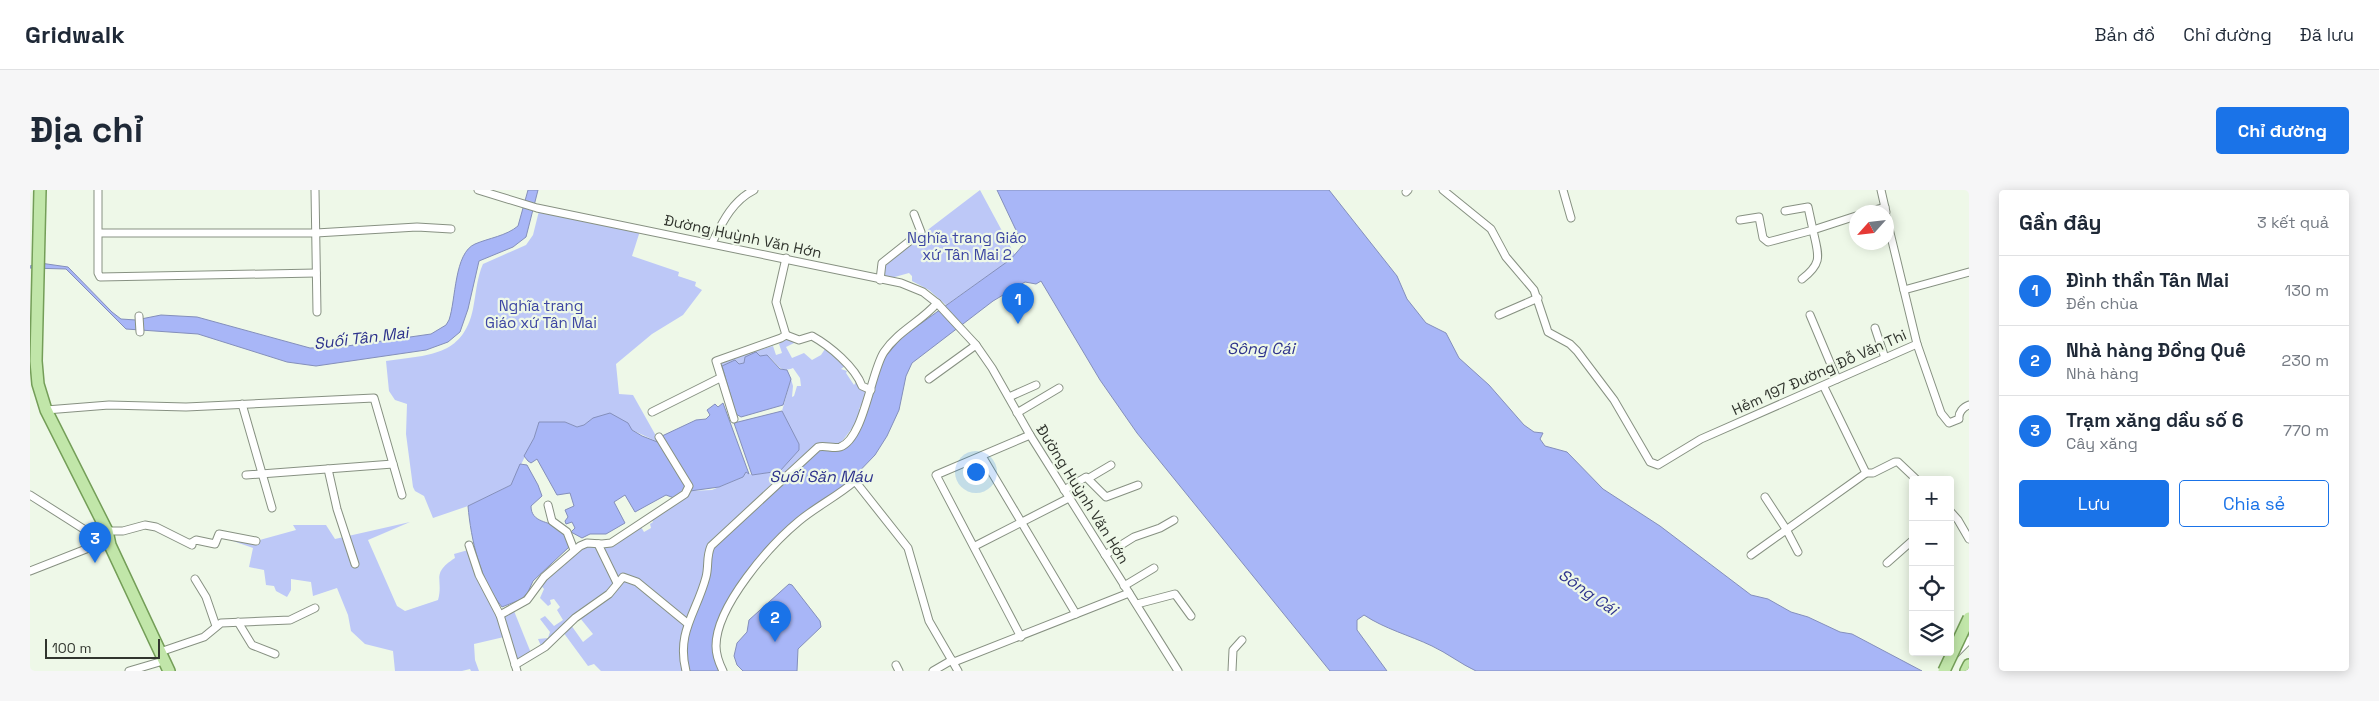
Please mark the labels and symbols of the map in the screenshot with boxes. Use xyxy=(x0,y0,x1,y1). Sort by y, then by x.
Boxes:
north arrow xyxy=(1849,205,1894,250)
street label: Đường Huỳnh Văn Hớn xyxy=(662,210,824,262)
park label: Nghĩa trang Giáo xứ Tân Mai 2 xyxy=(907,228,1027,264)
pin: 1 xyxy=(1002,283,1034,324)
park label: Nghĩa trang Giáo xứ Tân Mai xyxy=(485,296,597,332)
water label: Suối Tân Mai xyxy=(312,322,412,354)
street label: Hẻm 197 Đường Đỗ Văn Thi xyxy=(1729,325,1909,419)
water label: Sông Cái xyxy=(1227,338,1297,359)
street label: Đường Huỳnh Văn Hớn xyxy=(1032,421,1134,567)
your location xyxy=(963,459,989,485)
water label: Suối Săn Máu xyxy=(769,466,874,487)
pin: 3 xyxy=(79,522,111,563)
water label: Sông Cái xyxy=(1554,564,1623,621)
pin: 2 xyxy=(759,601,791,642)
scale bar xyxy=(45,636,160,659)

